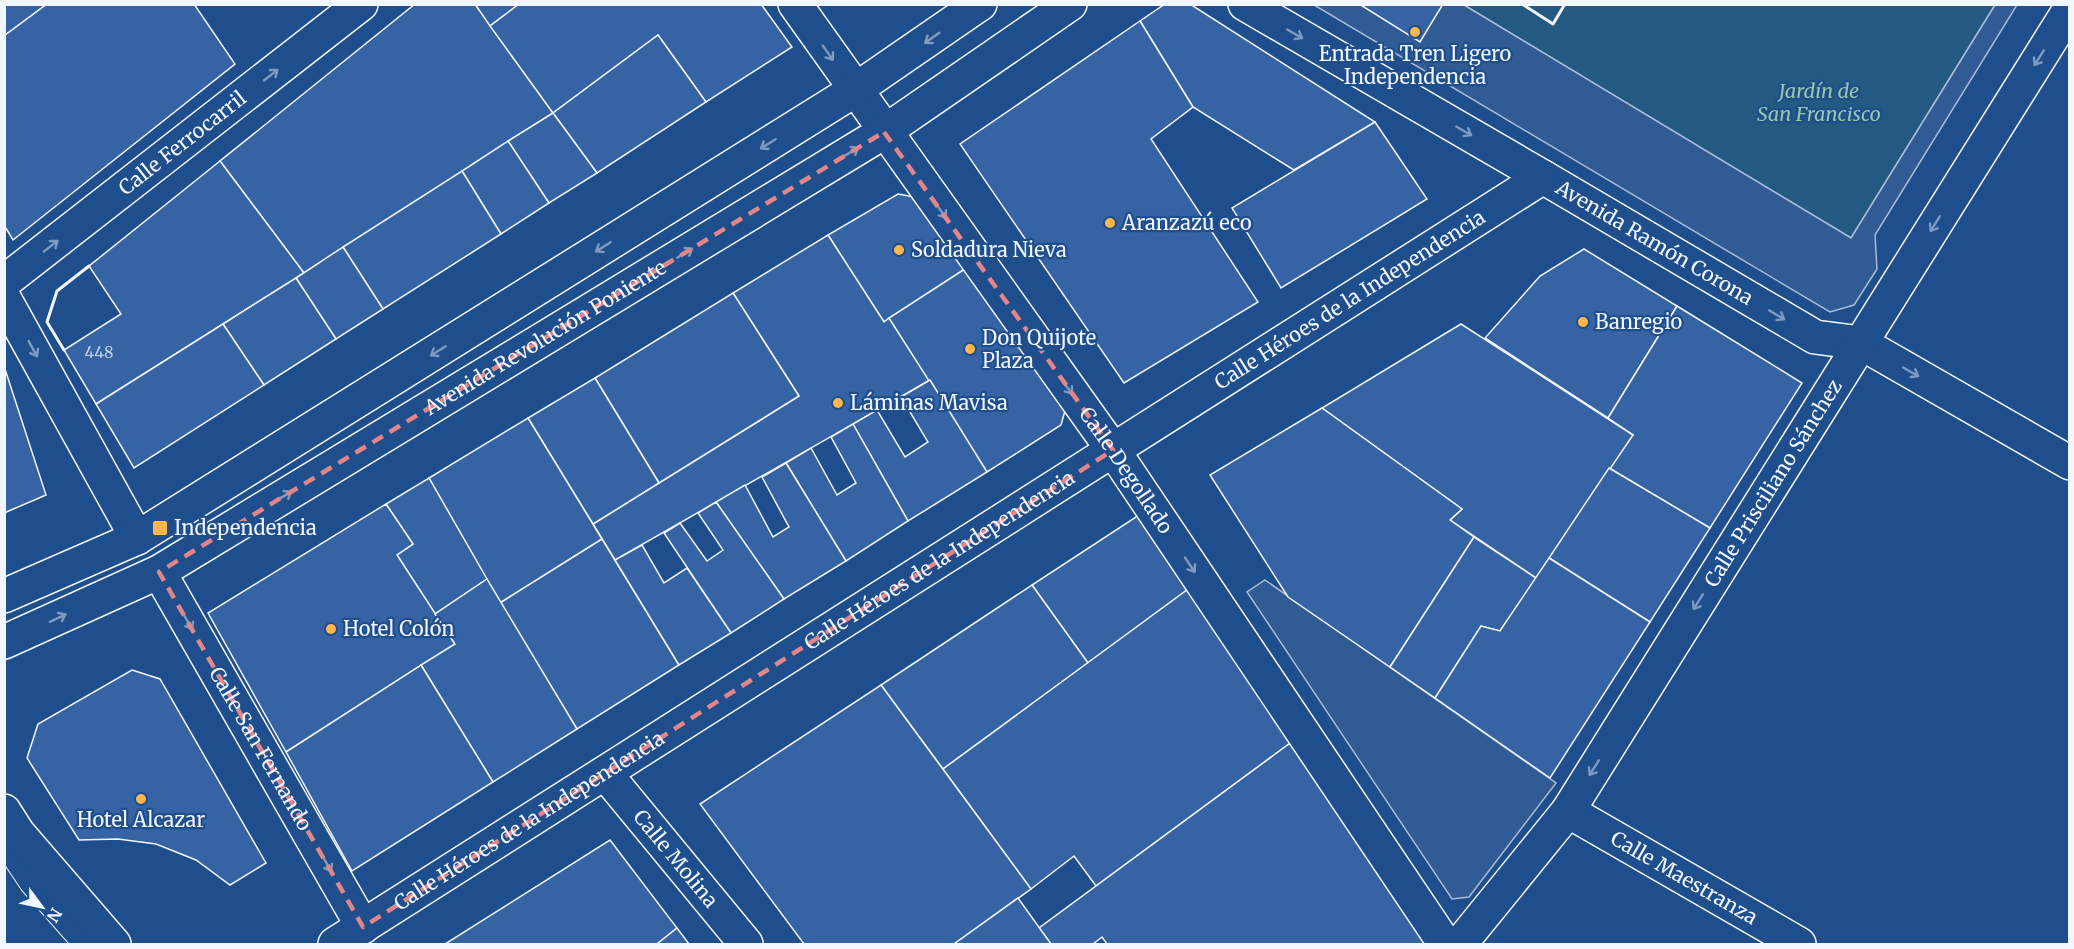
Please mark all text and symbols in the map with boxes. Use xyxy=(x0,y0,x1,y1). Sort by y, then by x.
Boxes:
marker: Entrada Tren Ligero Independencia xyxy=(1408,25,1422,39)
one-way arrow xyxy=(1286,28,1303,40)
one-way arrow xyxy=(924,32,940,44)
place label: Entrada Tren Ligero Independencia xyxy=(1319,41,1512,89)
one-way arrow xyxy=(822,44,834,60)
one-way arrow xyxy=(2032,49,2044,66)
one-way arrow xyxy=(263,68,279,81)
park label: Jardín de San Francisco xyxy=(1757,78,1881,126)
street label: Calle Ferrocarril xyxy=(113,85,251,200)
one-way arrow xyxy=(1455,125,1472,137)
one-way arrow xyxy=(760,138,777,151)
one-way arrow xyxy=(842,146,859,158)
street label: Avenida Ramón Corona xyxy=(1551,174,1758,310)
one-way arrow xyxy=(935,203,948,219)
street label: Calle Héroes de la Independencia xyxy=(1210,204,1490,394)
place label: Aranzazú eco xyxy=(1121,210,1252,235)
one-way arrow xyxy=(1929,215,1941,232)
marker: Aranzazú eco xyxy=(1103,216,1117,230)
place label: Soldadura Nieva xyxy=(911,237,1067,262)
one-way arrow xyxy=(42,239,58,252)
one-way arrow xyxy=(595,242,612,254)
marker: Soldadura Nieva xyxy=(892,243,906,257)
one-way arrow xyxy=(676,247,693,259)
street label: Avenida Revolución Poniente xyxy=(419,254,671,421)
place label: Banregio xyxy=(1595,309,1683,334)
one-way arrow xyxy=(1768,309,1785,321)
marker: Banregio xyxy=(1576,315,1590,329)
place label: Don Quijote Plaza xyxy=(982,325,1096,373)
one-way arrow xyxy=(27,340,39,357)
house number: 448 xyxy=(84,342,114,362)
marker: Don Quijote Plaza xyxy=(963,342,977,356)
one-way arrow xyxy=(429,344,446,357)
one-way arrow xyxy=(1902,367,1920,378)
street label: Calle Prisciliano Sánchez xyxy=(1698,375,1847,591)
one-way arrow xyxy=(1061,378,1073,394)
place label: Láminas Mavisa xyxy=(850,390,1008,415)
marker: Láminas Mavisa xyxy=(831,396,845,410)
street label: Calle Degollado xyxy=(1074,402,1179,539)
street label: Calle Héroes de la Independencia xyxy=(799,465,1079,655)
one-way arrow xyxy=(275,489,292,501)
place label: Independencia xyxy=(174,515,317,540)
marker: Independencia xyxy=(151,519,169,537)
one-way arrow xyxy=(1184,556,1196,572)
one-way arrow xyxy=(1692,594,1704,610)
one-way arrow xyxy=(48,612,66,623)
one-way arrow xyxy=(183,613,195,630)
place label: Hotel Colón xyxy=(343,616,455,641)
marker: Hotel Colón xyxy=(324,622,338,636)
street label: Calle San Fernando xyxy=(204,662,318,835)
street label: Calle Héroes de la Independencia xyxy=(389,725,669,915)
one-way arrow xyxy=(1588,759,1600,776)
marker: Hotel Alcazar xyxy=(134,792,148,806)
street label: Calle Molina xyxy=(628,804,724,913)
place label: Hotel Alcazar xyxy=(77,807,205,832)
street label: Calle Maestranza xyxy=(1606,825,1763,930)
one-way arrow xyxy=(321,855,333,872)
north arrow xyxy=(12,877,72,937)
text: N xyxy=(43,904,66,926)

